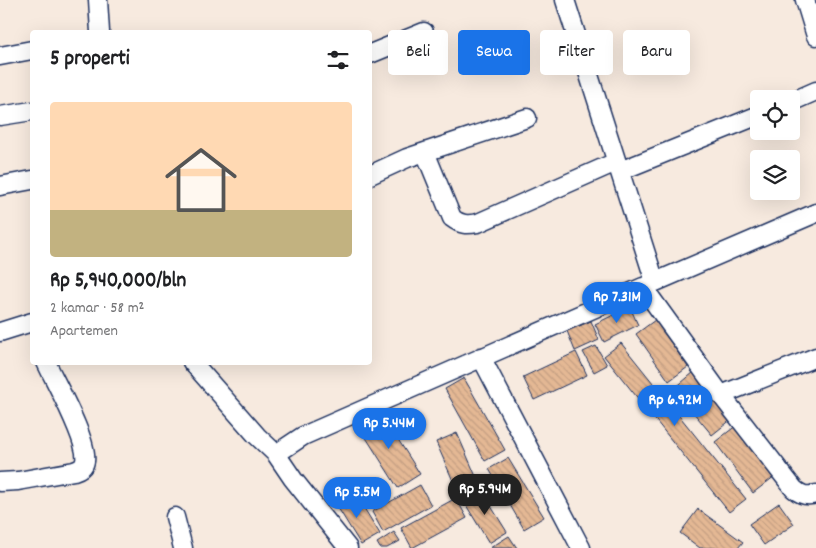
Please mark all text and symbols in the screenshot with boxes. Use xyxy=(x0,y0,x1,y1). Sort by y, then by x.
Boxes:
chip: Beli xyxy=(388,30,448,75)
chip: Sewa xyxy=(458,30,530,75)
chip: Filter xyxy=(540,30,613,75)
chip: Baru xyxy=(623,30,690,75)
text: 5 properti xyxy=(50,45,130,75)
icon: filters xyxy=(324,46,352,74)
map controls xyxy=(750,90,800,200)
button: locate xyxy=(750,90,800,140)
icon: home xyxy=(156,135,246,225)
button: layers xyxy=(750,150,800,200)
text: Rp 5,940,000/bln xyxy=(50,267,186,297)
pin: Rp 7.31M xyxy=(565,282,669,324)
text: Rp 7.31M xyxy=(593,286,641,309)
text: 2 kamar · 58 m² xyxy=(50,297,144,320)
text: Apartemen xyxy=(50,320,118,343)
pin: Rp 6.92M xyxy=(623,384,727,427)
text: Rp 6.92M xyxy=(648,389,702,412)
pin: Rp 5.44M xyxy=(337,408,441,450)
text: Rp 5.44M xyxy=(363,412,415,435)
pin: Rp 5.94M xyxy=(433,474,537,516)
pin: Rp 5.5M xyxy=(311,476,403,519)
text: Rp 5.94M xyxy=(459,478,511,501)
text: Rp 5.5M xyxy=(334,481,380,504)

